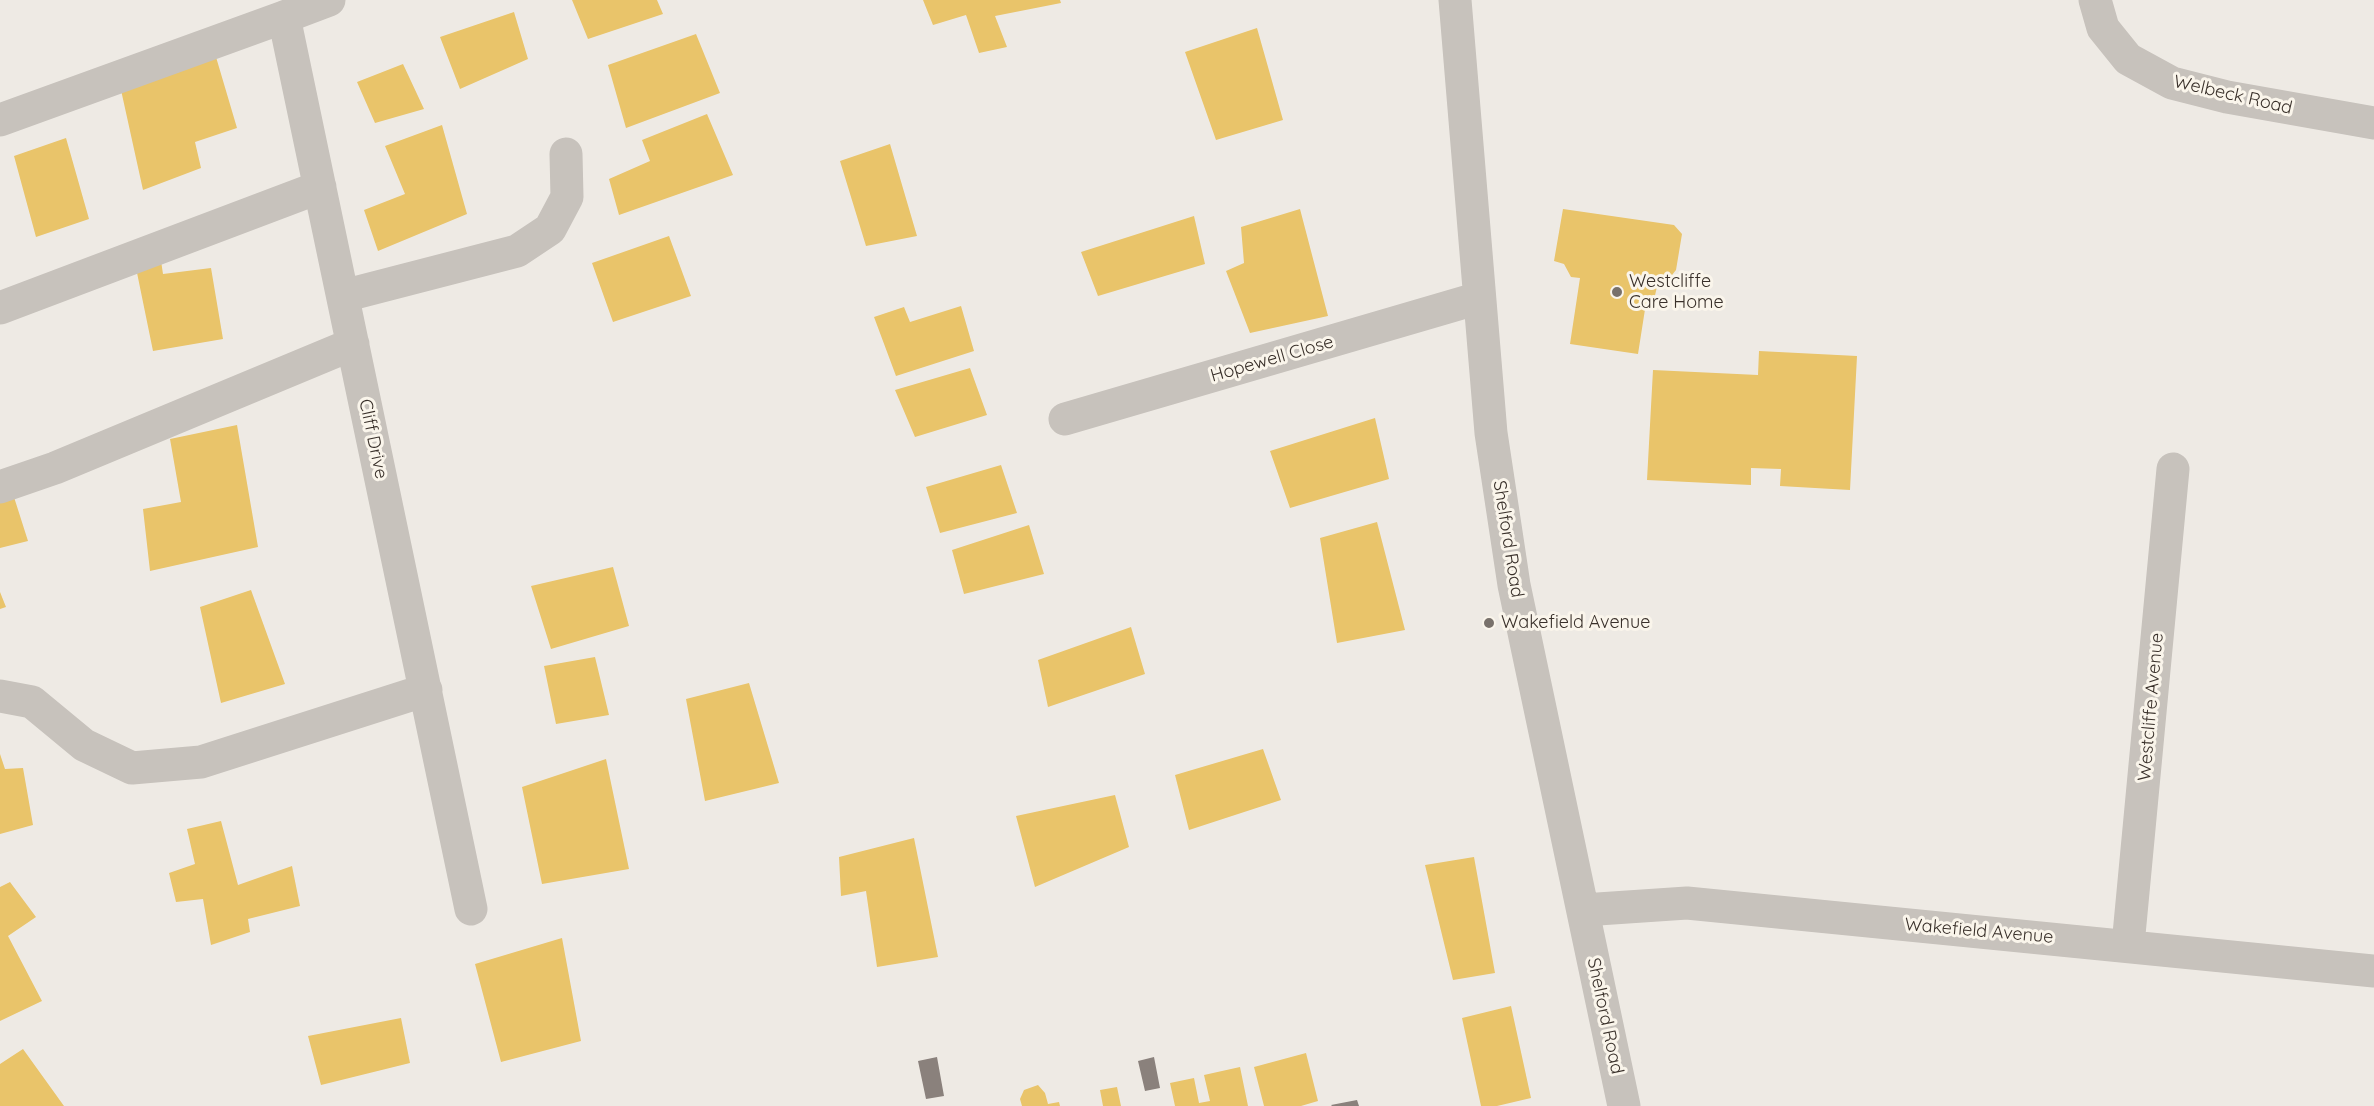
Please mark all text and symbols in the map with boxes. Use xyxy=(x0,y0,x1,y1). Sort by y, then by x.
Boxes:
street label: Welbeck Road xyxy=(2172,71,2294,119)
place label: Westcliffe Care Home xyxy=(1629,271,1724,314)
marker: Westcliffe Care Home xyxy=(1610,285,1624,299)
street label: Hopewell Close xyxy=(1208,331,1336,387)
street label: Cliff Drive xyxy=(354,397,392,481)
street label: Shelford Road xyxy=(1488,479,1528,599)
place label: Wakefield Avenue xyxy=(1501,612,1650,634)
marker: Wakefield Avenue xyxy=(1482,616,1496,630)
street label: Westcliffe Avenue xyxy=(2134,632,2168,782)
street label: Wakefield Avenue xyxy=(1904,914,2054,948)
street label: Shelford Road xyxy=(1582,956,1628,1076)

